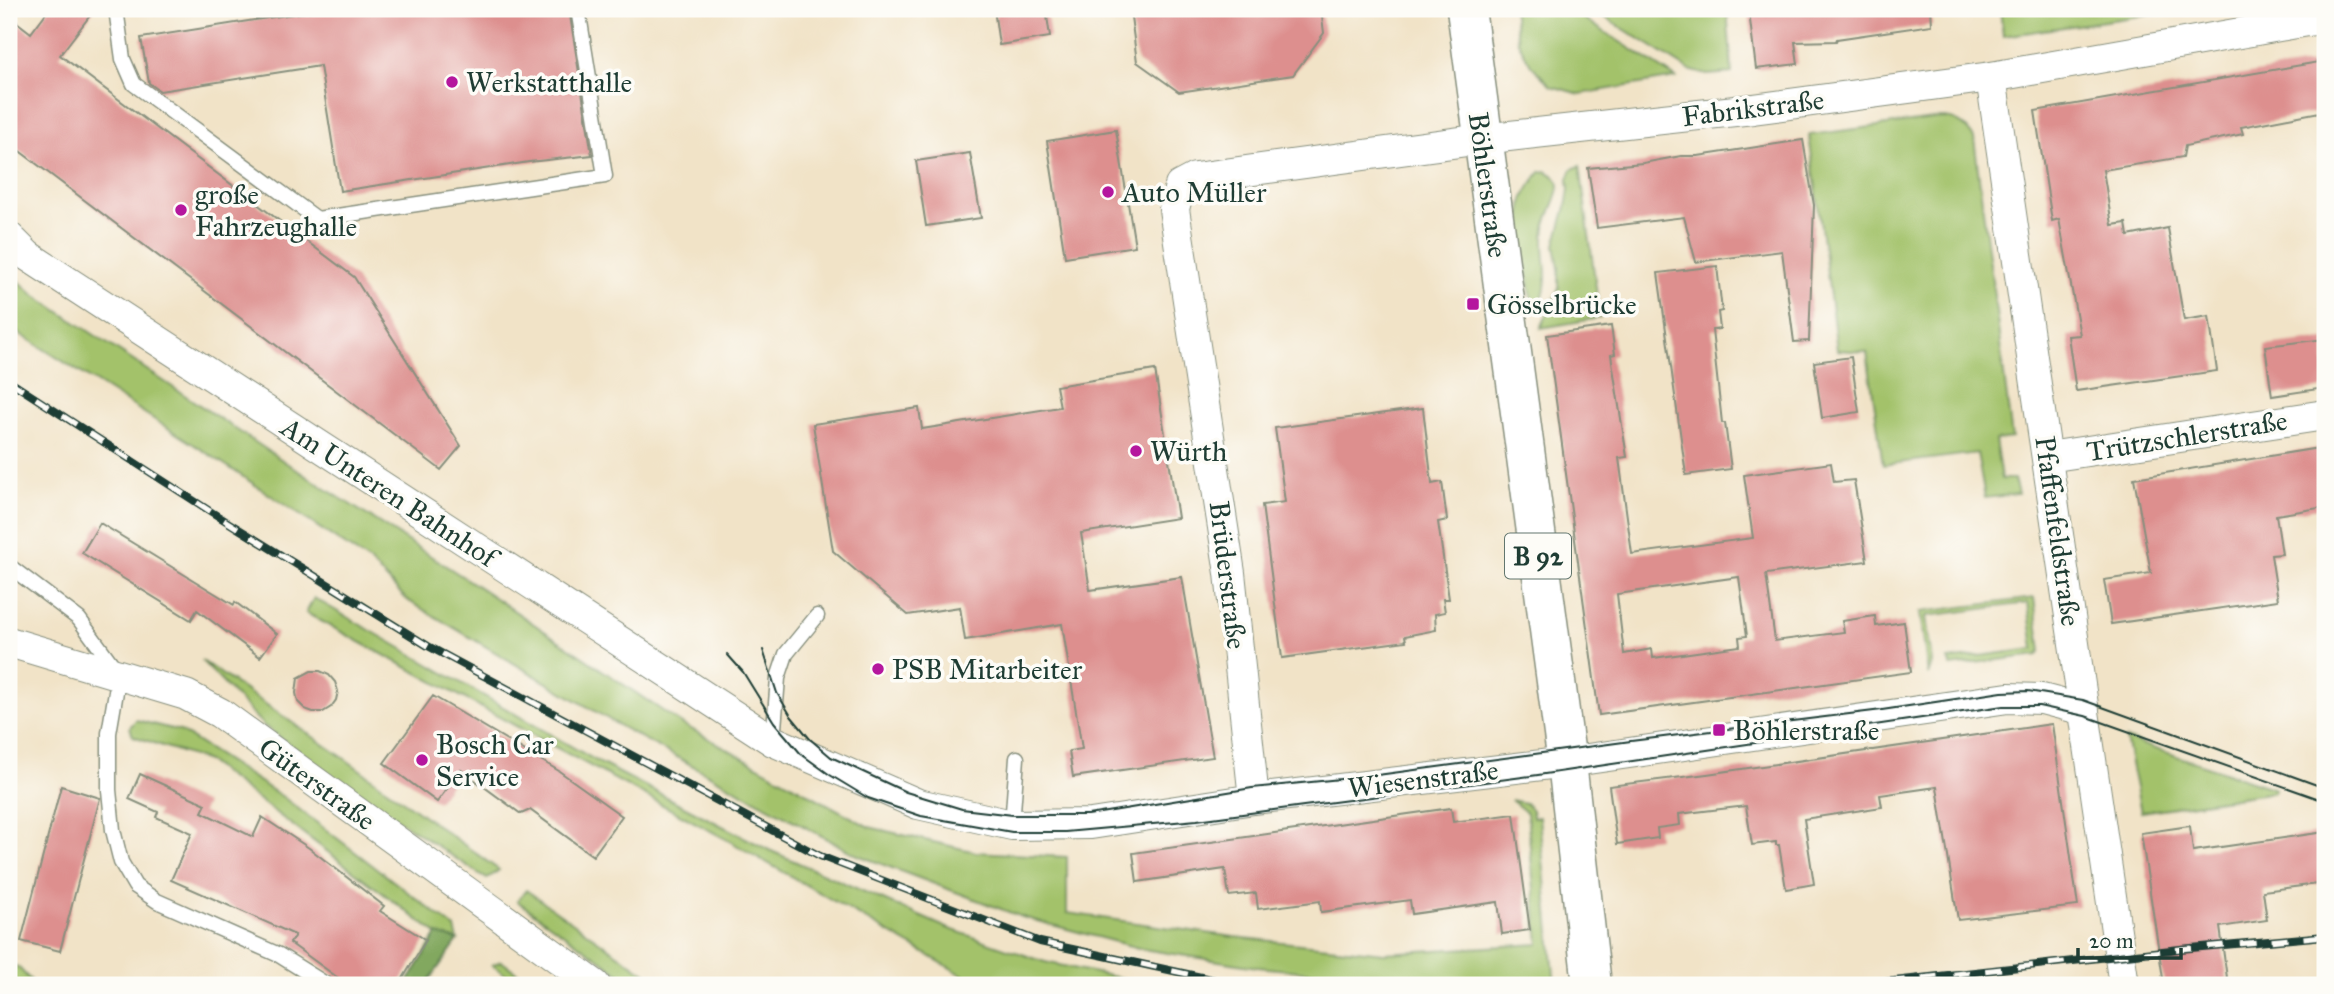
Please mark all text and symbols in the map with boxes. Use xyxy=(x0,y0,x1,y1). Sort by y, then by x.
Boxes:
place label: Werkstatthalle xyxy=(466,65,632,100)
marker: Werkstatthalle xyxy=(444,74,460,90)
street label: Fabrikstraße xyxy=(1680,82,1826,134)
street label: Böhlerstraße xyxy=(1460,110,1516,260)
place label: Auto Müller xyxy=(1121,175,1267,210)
place label: große Fahrzeughalle xyxy=(195,177,357,244)
marker: Auto Müller xyxy=(1100,184,1116,200)
marker: große Fahrzeughalle xyxy=(173,202,189,218)
place label: Gösselbrücke xyxy=(1487,287,1637,322)
marker: Gösselbrücke xyxy=(1465,296,1481,312)
street label: Trützschlerstraße xyxy=(2084,403,2290,469)
street label: Am Unteren Bahnhof xyxy=(274,409,507,577)
place label: Würth xyxy=(1150,434,1228,469)
street label: Pfaffenfeldstraße xyxy=(2027,434,2089,628)
marker: Würth xyxy=(1128,443,1144,459)
street label: Brüderstraße xyxy=(1202,499,1254,651)
road number: B 92 xyxy=(1505,534,1571,578)
place label: PSB Mitarbeiter xyxy=(892,652,1083,687)
marker: PSB Mitarbeiter xyxy=(870,661,886,677)
place label: Böhlerstraße xyxy=(1733,713,1880,748)
marker: Böhlerstraße xyxy=(1711,722,1727,738)
place label: Bosch Car Service xyxy=(436,727,554,794)
street label: Güterstraße xyxy=(252,730,382,838)
marker: Bosch Car Service xyxy=(414,752,430,768)
street label: Wiesenstraße xyxy=(1346,752,1500,806)
scale bar xyxy=(2078,917,2182,961)
text: 20 m xyxy=(2089,928,2134,954)

